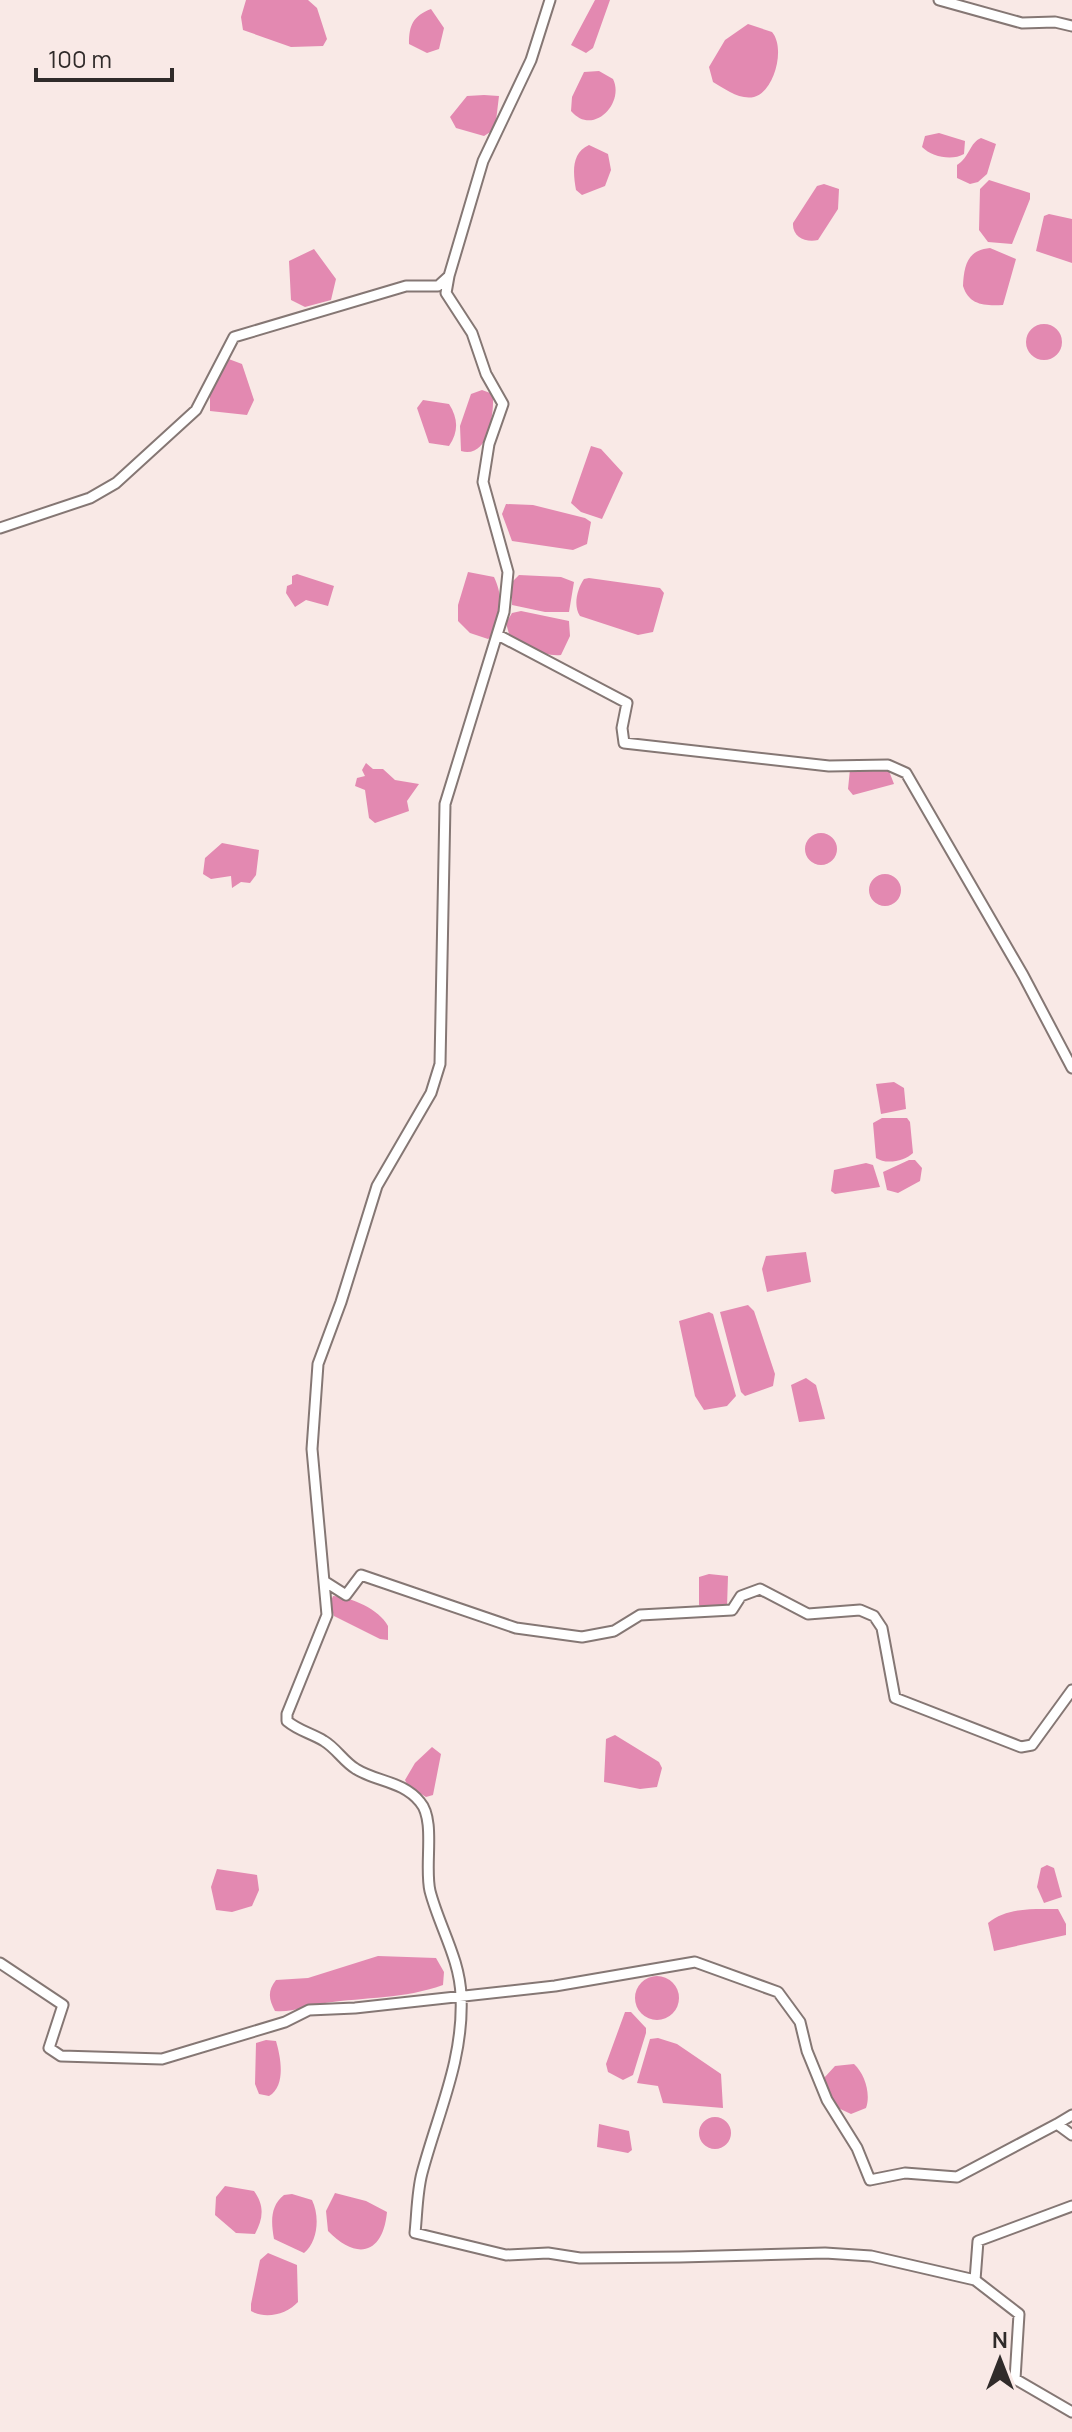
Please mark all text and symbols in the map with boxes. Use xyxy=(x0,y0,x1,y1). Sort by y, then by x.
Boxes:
scale bar xyxy=(36,32,172,82)
text: 100 m xyxy=(48,42,112,75)
north arrow xyxy=(960,2320,1040,2400)
text: N xyxy=(992,2325,1008,2355)

